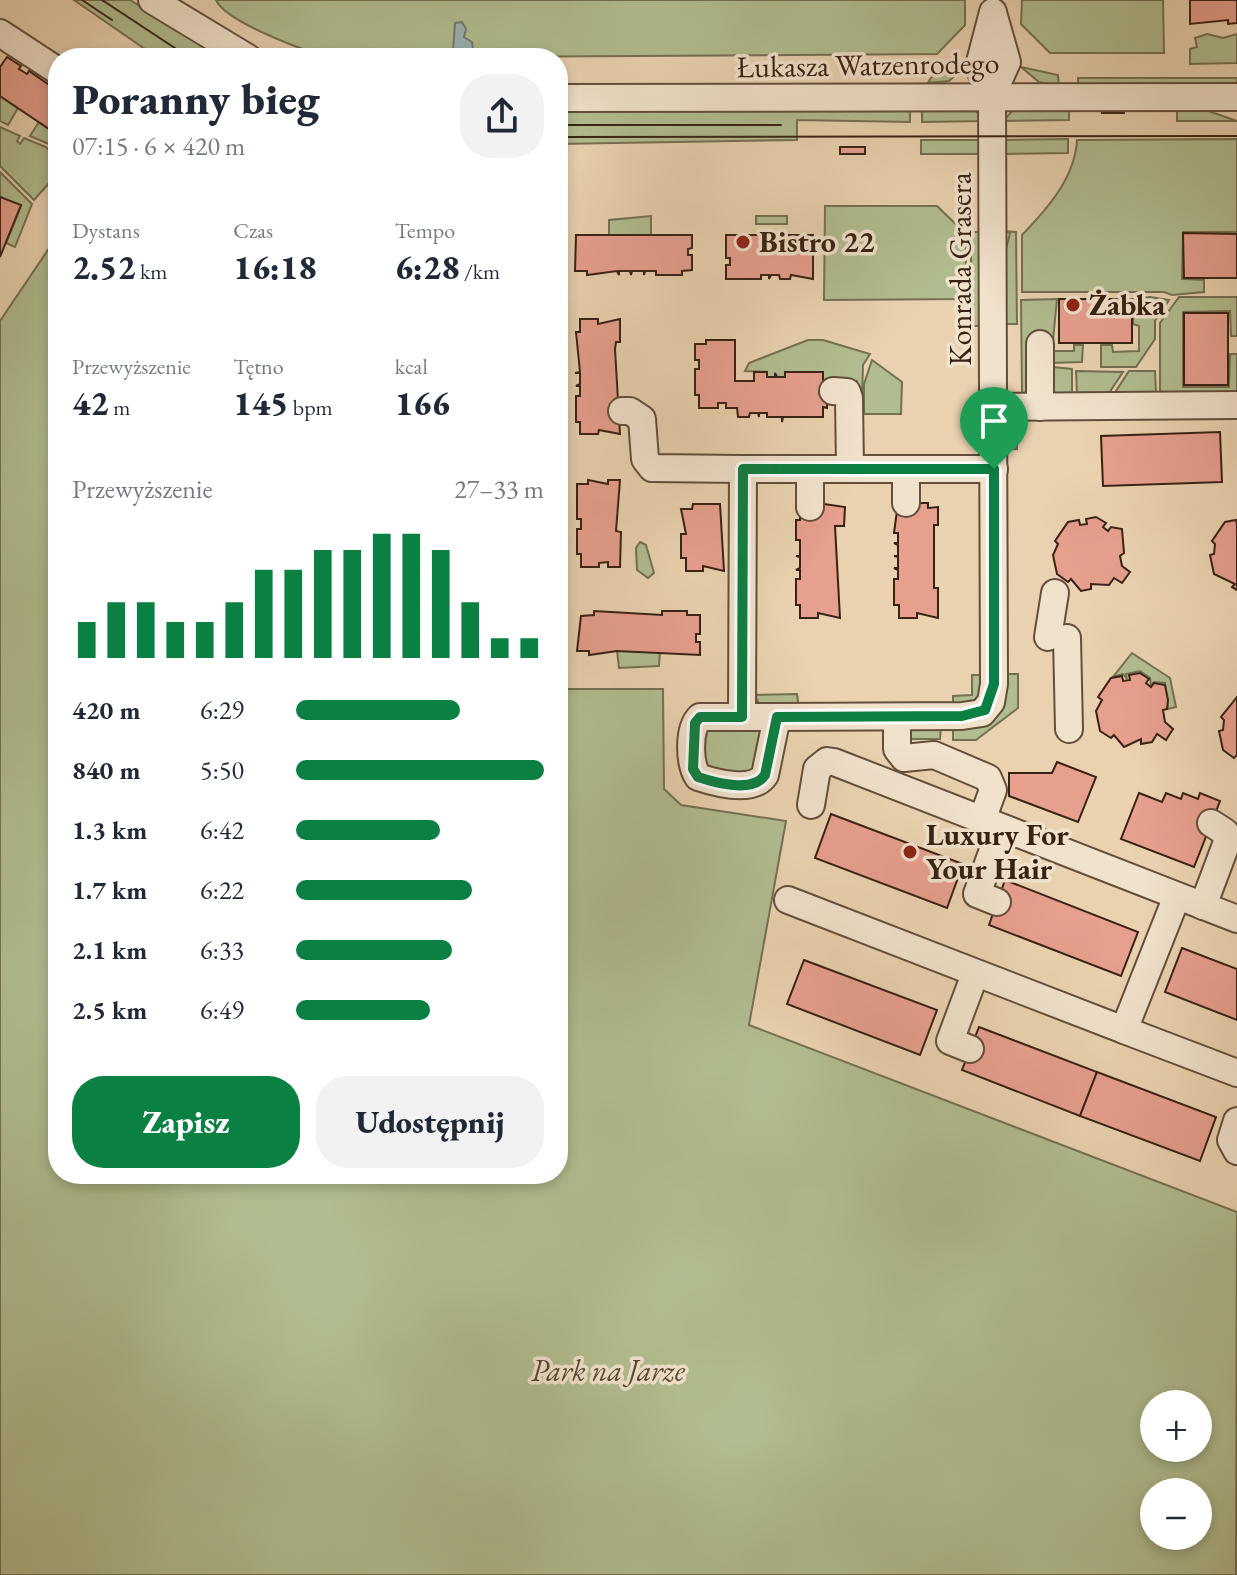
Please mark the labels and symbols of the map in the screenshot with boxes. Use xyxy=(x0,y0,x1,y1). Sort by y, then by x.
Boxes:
street label: Łukasza Watzenrodego xyxy=(736,43,1000,86)
street label: Konrada Grasera xyxy=(941,172,980,366)
place label: Bistro 22 xyxy=(759,222,875,261)
marker: Bistro 22 xyxy=(734,233,752,251)
place label: Żabka xyxy=(1089,285,1166,324)
marker: Żabka xyxy=(1064,296,1082,314)
pin xyxy=(960,387,1028,469)
place label: Luxury For Your Hair xyxy=(926,815,1069,888)
marker: Luxury For Your Hair xyxy=(901,843,919,861)
park label: Park na Jarze xyxy=(531,1351,686,1390)

